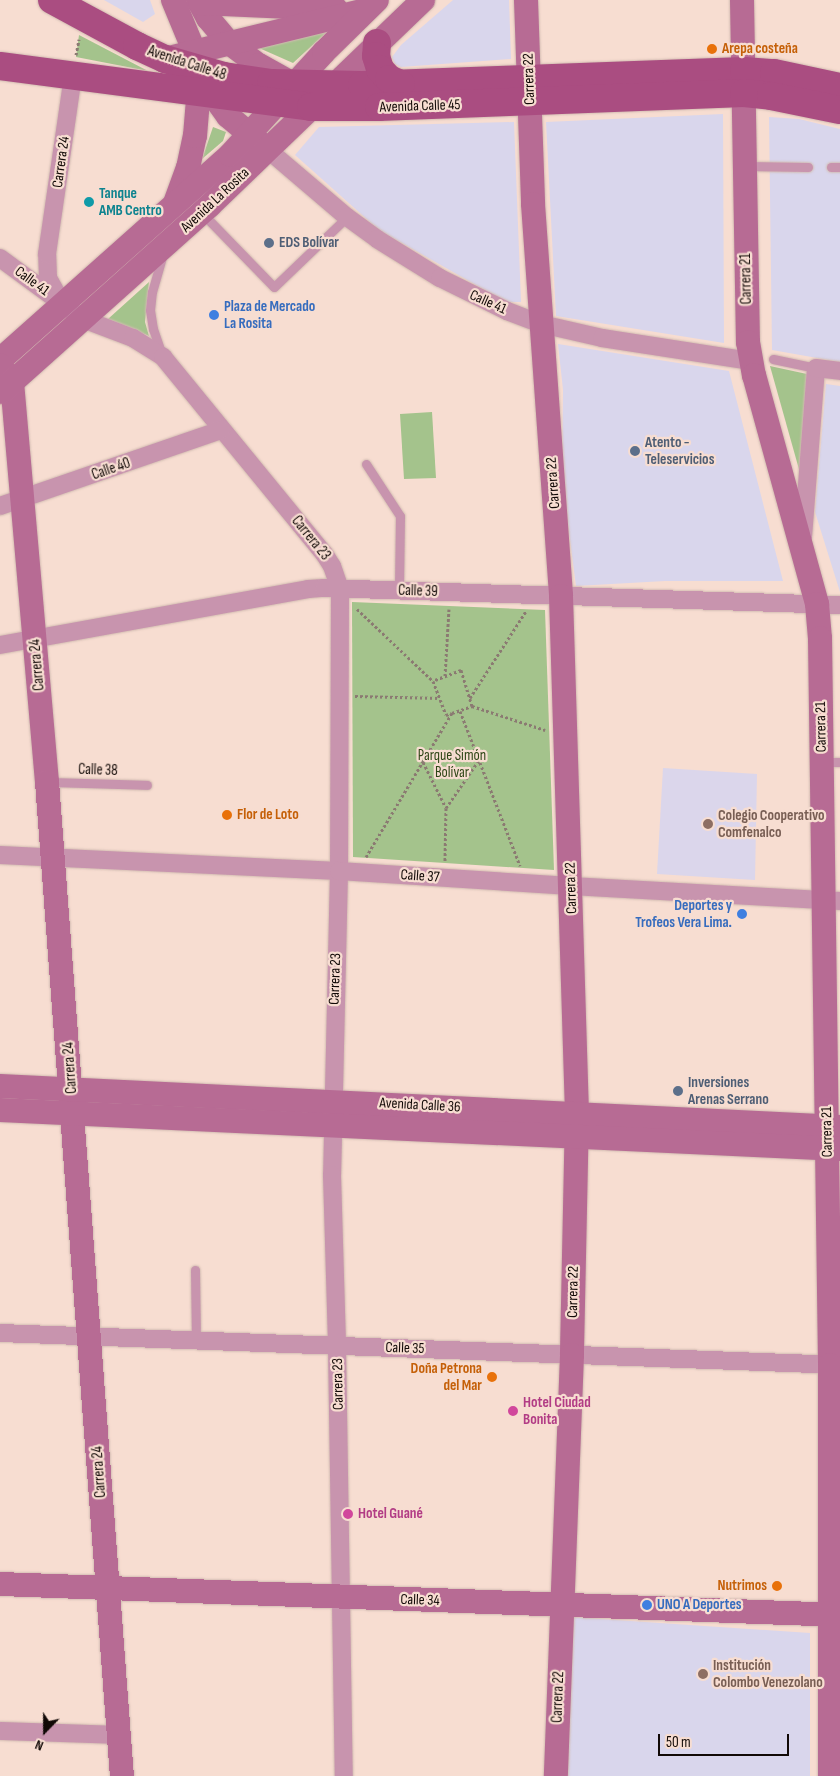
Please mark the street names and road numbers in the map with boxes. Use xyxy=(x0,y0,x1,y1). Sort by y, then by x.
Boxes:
street label: Avenida Calle 48 xyxy=(146,42,228,84)
street label: Carrera 22 xyxy=(519,53,539,105)
street label: Avenida Calle 45 xyxy=(379,96,461,116)
street label: Carrera 24 xyxy=(48,135,74,189)
street label: Avenida La Rosita xyxy=(177,164,253,236)
street label: Carrera 21 xyxy=(737,253,755,305)
street label: Calle 41 xyxy=(11,262,53,300)
street label: Calle 41 xyxy=(467,286,509,318)
street label: Calle 40 xyxy=(89,454,133,484)
street label: Carrera 22 xyxy=(542,457,564,509)
street label: Carrera 23 xyxy=(288,512,334,564)
street label: Calle 39 xyxy=(398,581,438,601)
street label: Carrera 24 xyxy=(26,638,48,692)
street label: Carrera 21 xyxy=(812,701,830,753)
street label: Calle 38 xyxy=(78,760,118,780)
street label: Carrera 22 xyxy=(561,862,581,914)
street label: Calle 37 xyxy=(400,866,440,886)
street label: Carrera 23 xyxy=(325,953,345,1005)
street label: Carrera 24 xyxy=(59,1042,81,1094)
street label: Avenida Calle 36 xyxy=(379,1094,461,1116)
street label: Carrera 21 xyxy=(818,1106,836,1158)
street label: Carrera 22 xyxy=(564,1266,582,1318)
street label: Calle 35 xyxy=(385,1338,425,1358)
street label: Carrera 23 xyxy=(329,1358,347,1410)
street label: Carrera 24 xyxy=(88,1446,110,1498)
street label: Calle 34 xyxy=(400,1590,440,1610)
street label: Carrera 22 xyxy=(548,1671,568,1723)

